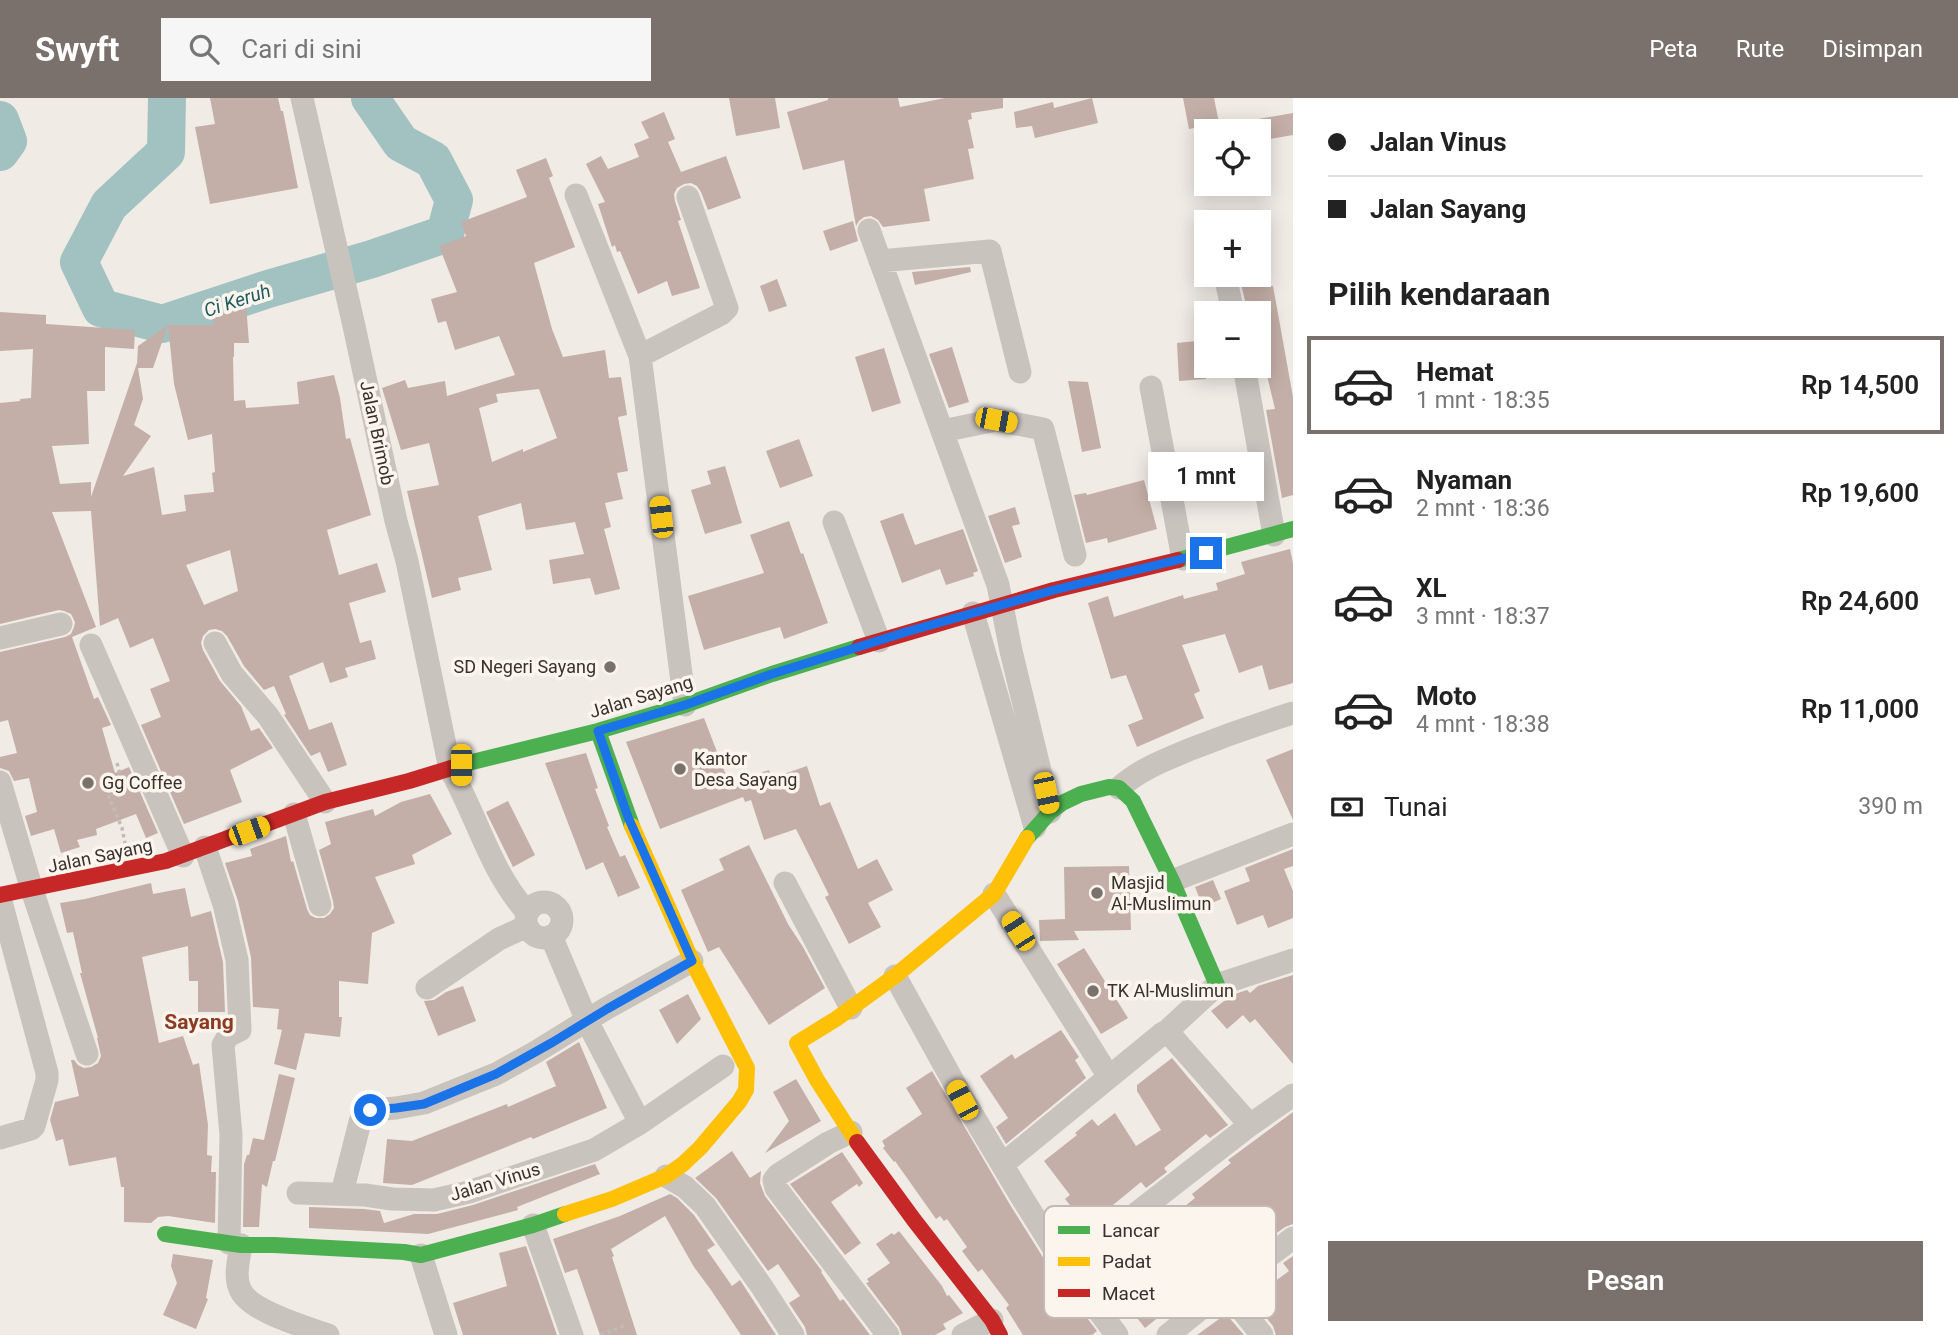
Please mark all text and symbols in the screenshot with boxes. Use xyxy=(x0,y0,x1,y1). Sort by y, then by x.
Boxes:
search box xyxy=(161,18,651,81)
text: Swyft xyxy=(35,30,119,69)
icon: search xyxy=(185,30,223,68)
text: Cari di sini xyxy=(241,34,362,64)
text: Peta xyxy=(1649,35,1698,63)
text: Rute xyxy=(1736,35,1784,63)
text: Disimpan xyxy=(1822,35,1923,63)
map controls xyxy=(1194,119,1271,378)
button: locate xyxy=(1194,119,1271,196)
text: Jalan Vinus xyxy=(1370,127,1507,157)
text: Jalan Sayang xyxy=(1370,194,1526,224)
button: + xyxy=(1194,210,1271,287)
text: Pilih kendaraan xyxy=(1328,275,1550,313)
water label: Ci Keruh xyxy=(201,279,273,322)
button: − xyxy=(1194,301,1271,378)
icon: car xyxy=(1332,354,1395,417)
text: Hemat xyxy=(1416,357,1494,387)
text: Rp 14,500 xyxy=(1801,370,1919,400)
street label: Jalan Brimob xyxy=(356,379,399,487)
text: 1 mnt · 18:35 xyxy=(1416,387,1550,414)
car xyxy=(974,406,1019,434)
callout: 1 mnt xyxy=(1148,452,1264,500)
icon: car xyxy=(1332,462,1395,525)
text: 1 mnt xyxy=(1176,463,1236,490)
text: Nyaman xyxy=(1416,465,1512,495)
text: Rp 19,600 xyxy=(1801,478,1919,508)
car xyxy=(649,495,674,539)
text: 2 mnt · 18:36 xyxy=(1416,495,1550,522)
route end xyxy=(1190,537,1222,569)
icon: car xyxy=(1332,570,1395,633)
text: XL xyxy=(1416,573,1447,603)
text: Rp 24,600 xyxy=(1801,586,1919,616)
text: 3 mnt · 18:37 xyxy=(1416,603,1550,630)
place label: SD Negeri Sayang xyxy=(453,656,596,677)
marker: SD Negeri Sayang xyxy=(602,659,618,675)
street label: Jalan Sayang xyxy=(587,671,695,722)
icon: car xyxy=(1332,678,1395,741)
text: Moto xyxy=(1416,681,1477,711)
text: Rp 11,000 xyxy=(1801,694,1919,724)
text: 4 mnt · 18:38 xyxy=(1416,711,1550,738)
car xyxy=(451,744,472,786)
place label: Kantor Desa Sayang xyxy=(694,748,797,790)
marker: Kantor Desa Sayang xyxy=(672,761,688,777)
car xyxy=(1032,770,1061,816)
place label: Gg Coffee xyxy=(102,772,182,793)
marker: Gg Coffee xyxy=(80,775,96,791)
icon: cash xyxy=(1328,788,1366,826)
text: Tunai xyxy=(1384,792,1447,822)
text: 390 m xyxy=(1858,793,1923,820)
car xyxy=(226,814,273,848)
street label: Jalan Sayang xyxy=(45,834,154,877)
place label: Masjid Al-Muslimun xyxy=(1111,872,1211,914)
marker: Masjid Al-Muslimun xyxy=(1089,885,1105,901)
car xyxy=(998,908,1039,954)
place label: TK Al-Muslimun xyxy=(1107,980,1234,1001)
marker: TK Al-Muslimun xyxy=(1085,983,1101,999)
district label: Sayang xyxy=(164,1010,234,1034)
car xyxy=(943,1077,982,1123)
route start xyxy=(354,1094,386,1126)
street label: Jalan Vinus xyxy=(447,1158,543,1205)
legend xyxy=(1044,1206,1276,1318)
text: Lancar xyxy=(1102,1219,1160,1242)
button: Pesan xyxy=(1328,1241,1923,1321)
text: Padat xyxy=(1102,1250,1152,1273)
text: Macet xyxy=(1102,1282,1155,1305)

